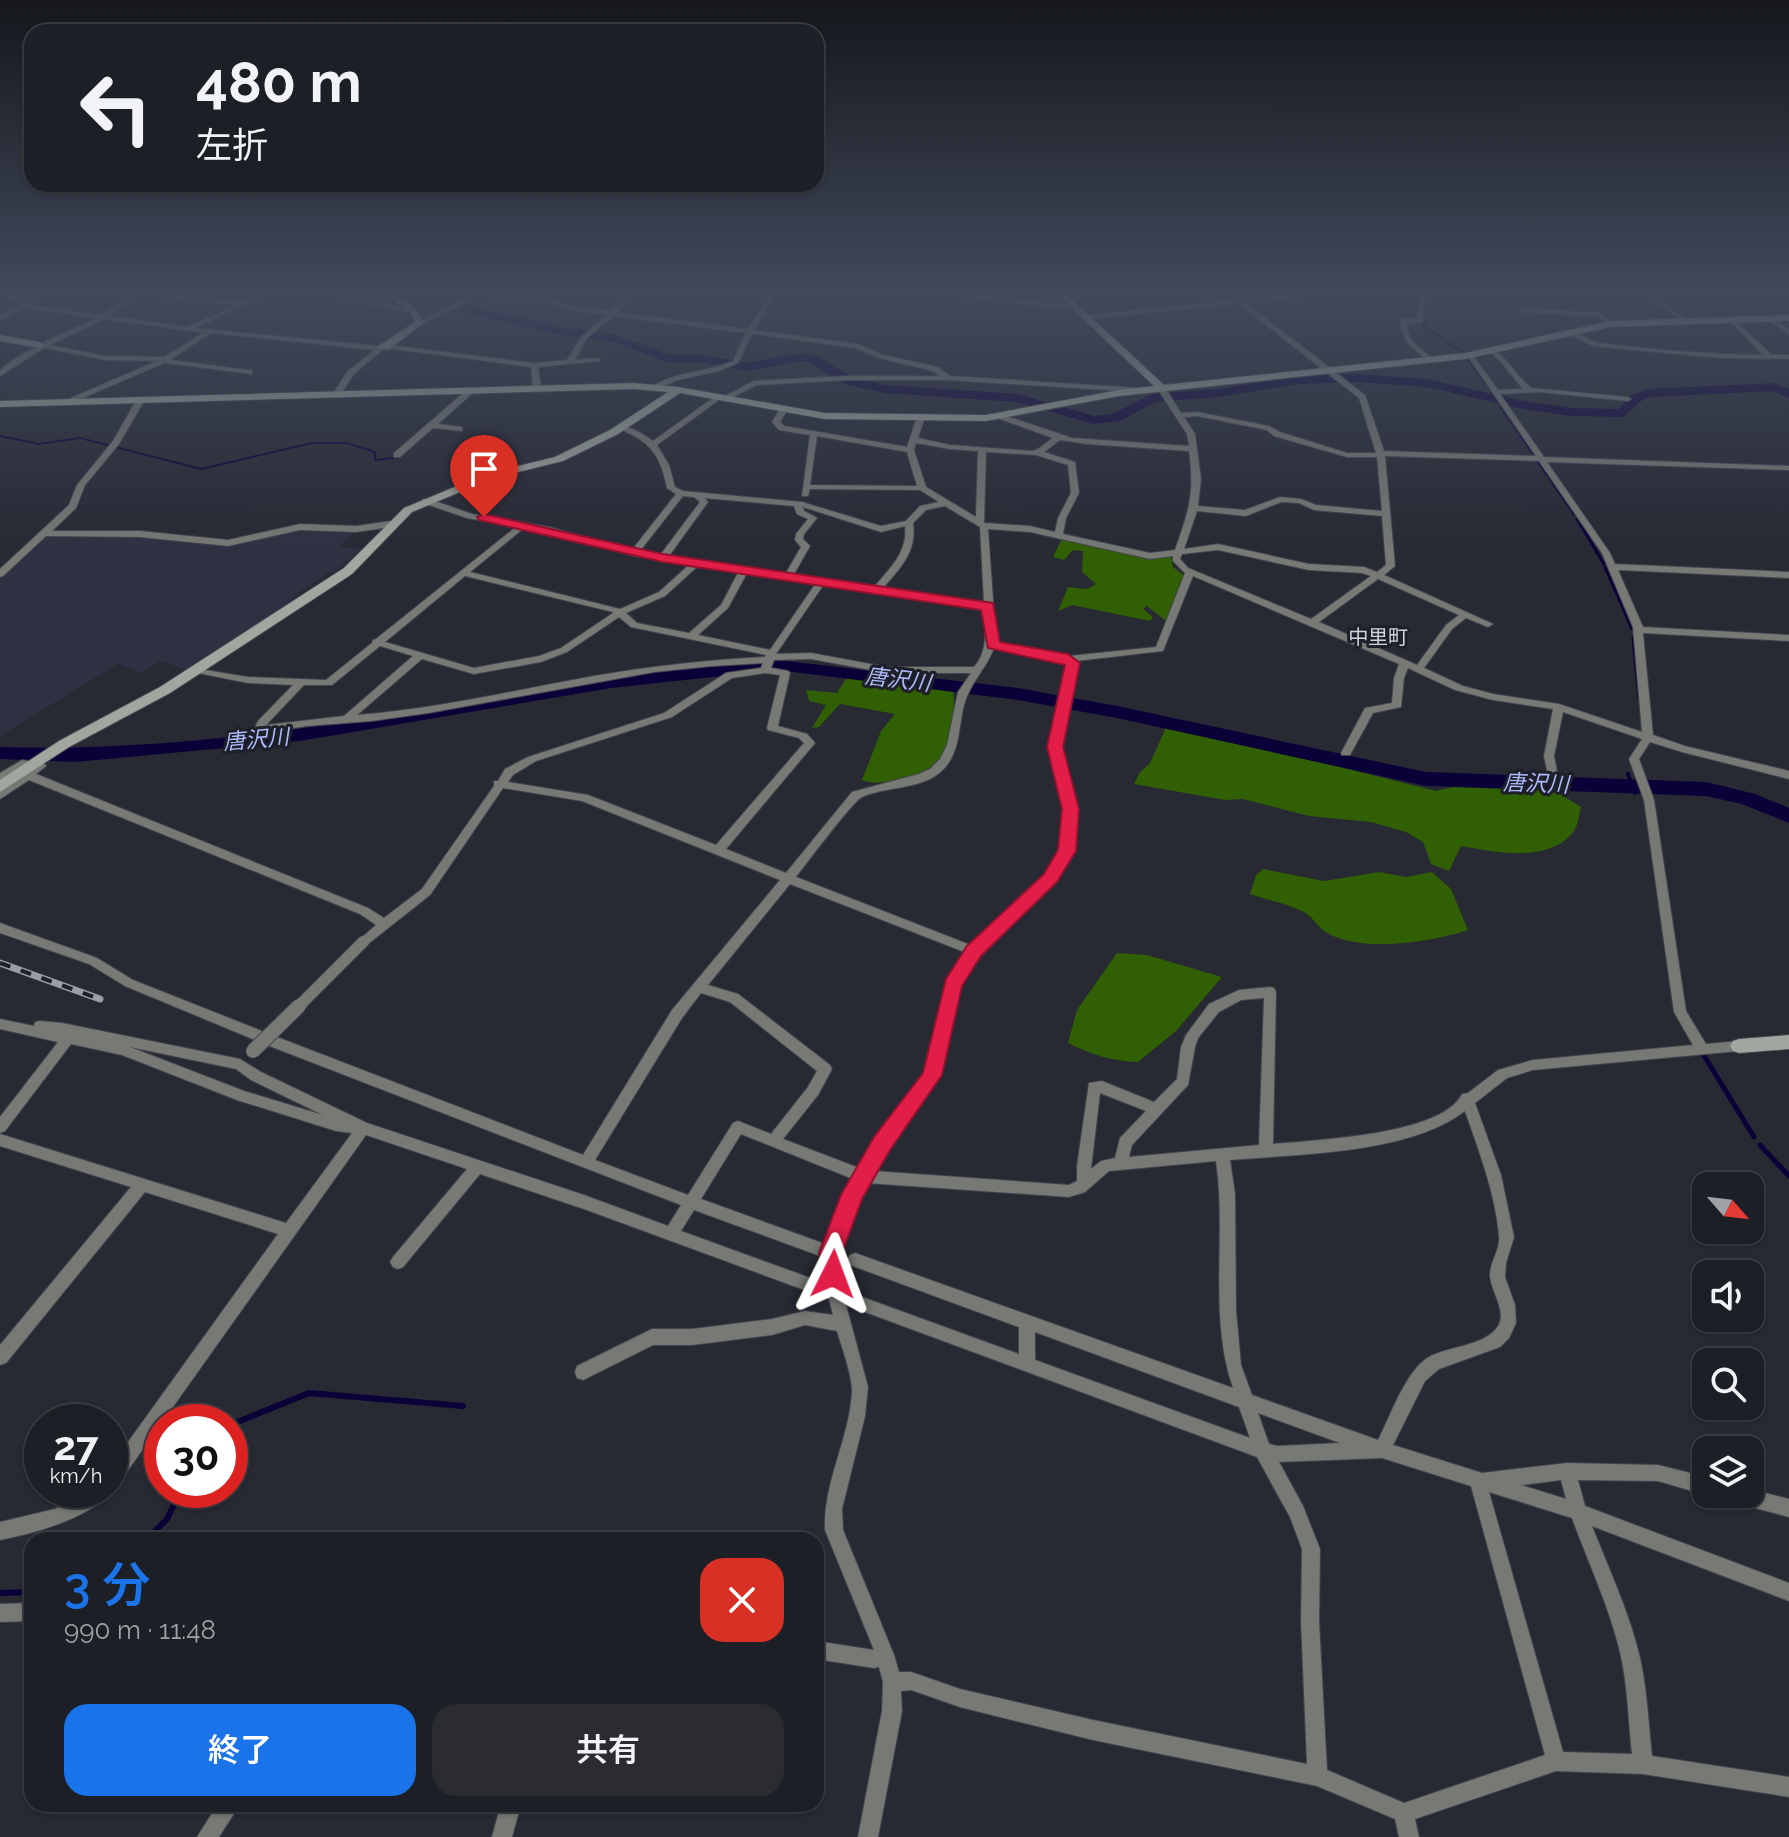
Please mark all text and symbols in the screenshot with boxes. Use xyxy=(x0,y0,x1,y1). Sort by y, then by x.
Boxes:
text: 480 m xyxy=(196,49,362,115)
icon: left xyxy=(64,56,168,160)
text: 左折 xyxy=(196,124,268,166)
pin xyxy=(450,435,518,517)
icon: arrive xyxy=(462,447,506,491)
district label: 中里町 xyxy=(1348,625,1408,649)
water label: 唐沢川 xyxy=(864,662,934,696)
water label: 唐沢川 xyxy=(222,723,292,755)
water label: 唐沢川 xyxy=(1503,769,1571,797)
north arrow xyxy=(1692,1172,1764,1244)
map controls xyxy=(1692,1172,1764,1508)
position arrow xyxy=(791,1232,875,1316)
button: sound xyxy=(1692,1260,1764,1332)
button: search xyxy=(1692,1348,1764,1420)
speed limit sign: 30 xyxy=(144,1404,248,1508)
text: 27 xyxy=(53,1422,98,1469)
button: layers xyxy=(1692,1436,1764,1508)
text: km/h xyxy=(50,1464,102,1488)
text: 3 分 xyxy=(64,1557,150,1613)
button: close xyxy=(700,1558,784,1642)
text: 990 m · 11:48 xyxy=(64,1615,216,1645)
button: 終了 xyxy=(64,1704,416,1796)
button: 共有 xyxy=(432,1704,784,1796)

